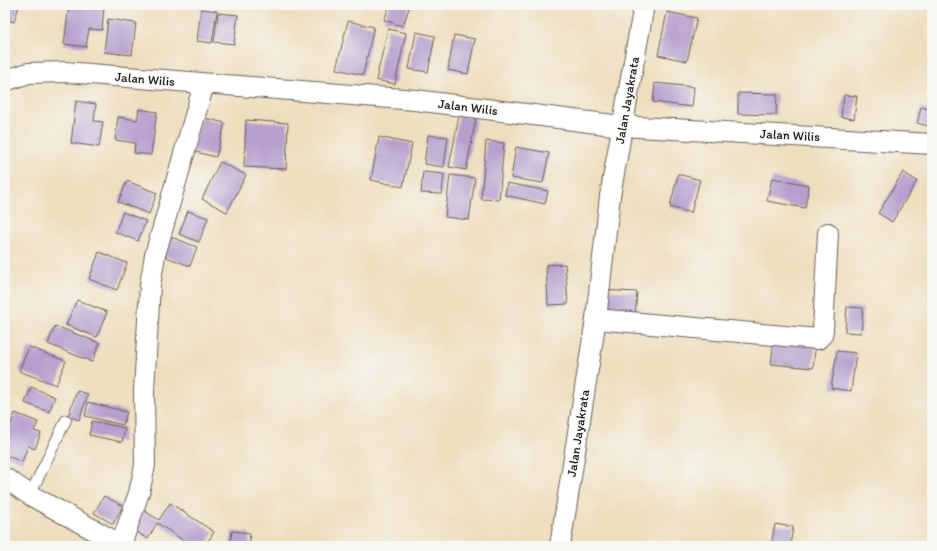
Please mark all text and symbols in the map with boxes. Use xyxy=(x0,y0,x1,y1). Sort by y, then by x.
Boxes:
street label: Jalan Jayakrata xyxy=(612,55,642,145)
street label: Jalan Wilis xyxy=(114,69,176,89)
street label: Jalan Wilis xyxy=(437,96,499,118)
street label: Jalan Wilis xyxy=(760,126,821,144)
street label: Jalan Jayakrata xyxy=(564,388,592,478)

